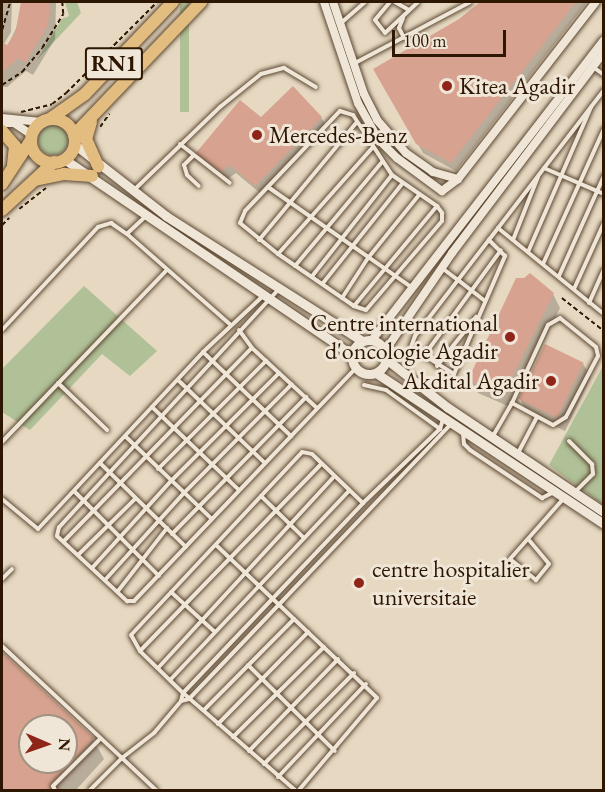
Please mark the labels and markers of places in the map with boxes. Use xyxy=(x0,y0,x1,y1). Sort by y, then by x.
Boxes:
place label: Kitea Agadir xyxy=(459,72,575,100)
marker: Kitea Agadir xyxy=(440,79,454,93)
place label: Mercedes-Benz xyxy=(269,121,407,149)
marker: Mercedes-Benz xyxy=(250,128,264,142)
place label: Centre international d'oncologie Agadir xyxy=(310,309,498,365)
marker: Centre international d'oncologie Agadir xyxy=(503,330,517,344)
place label: Akdital Agadir xyxy=(403,367,539,395)
marker: Akdital Agadir xyxy=(544,374,558,388)
place label: centre hospitalier universitaie xyxy=(372,555,529,611)
marker: centre hospitalier universitaie xyxy=(350,574,368,592)

